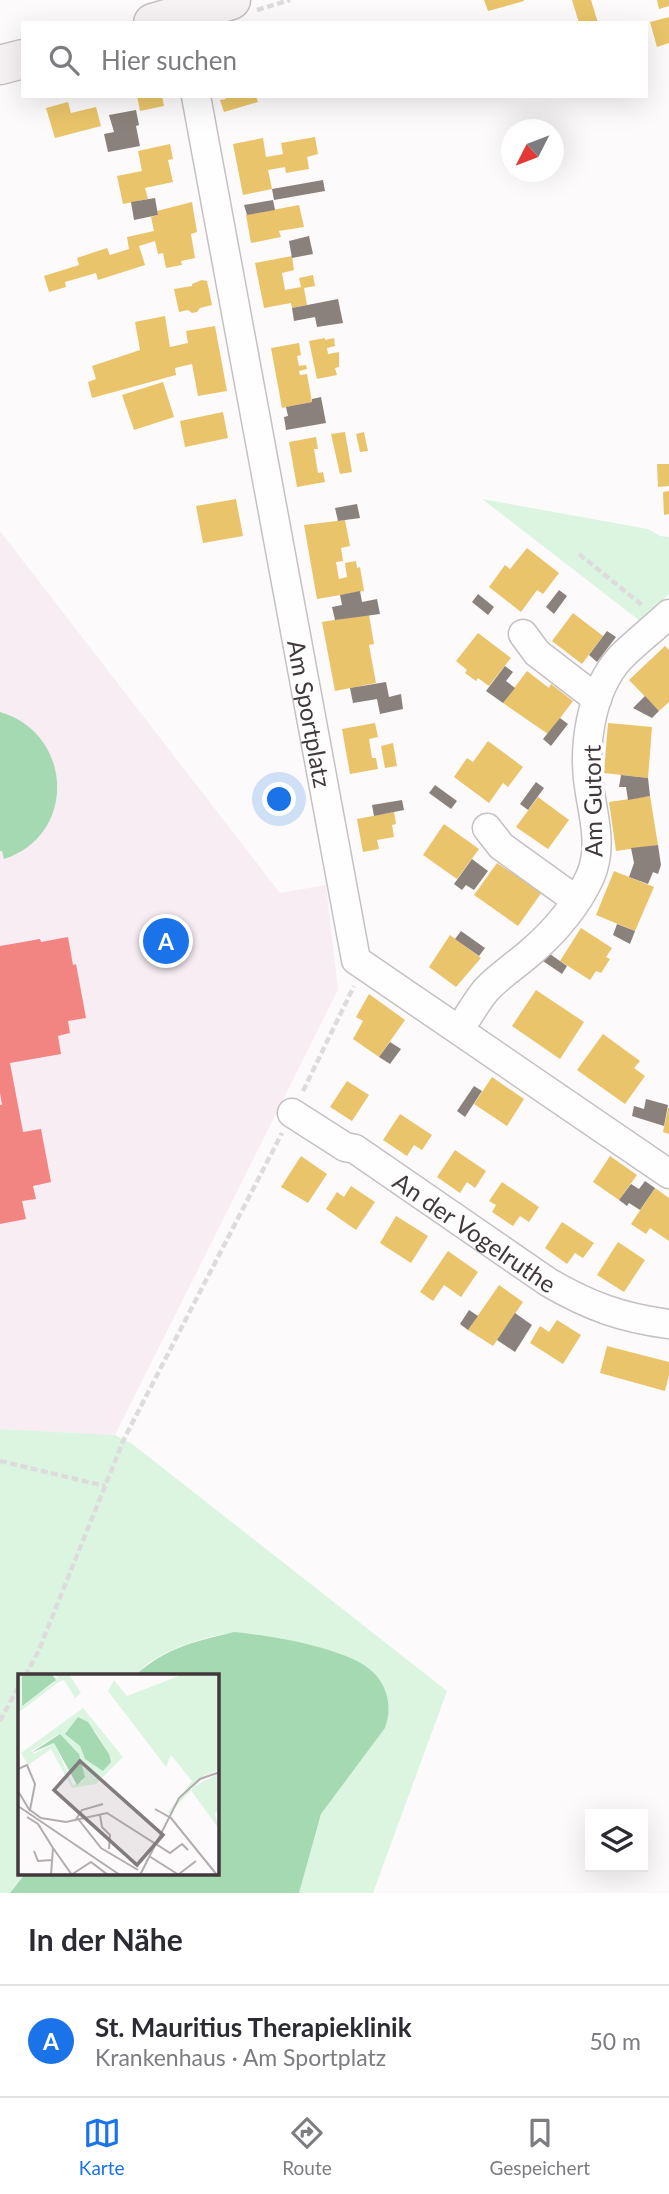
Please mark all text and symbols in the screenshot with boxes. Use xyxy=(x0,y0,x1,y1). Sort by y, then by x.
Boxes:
search box xyxy=(21,21,648,98)
icon: search xyxy=(45,41,83,79)
text: Hier suchen xyxy=(101,44,237,76)
north arrow xyxy=(501,119,564,182)
street label: Am Sportplatz xyxy=(282,637,338,790)
street label: Am Gutort xyxy=(577,744,607,857)
your location xyxy=(262,782,296,816)
pin: A xyxy=(143,915,189,967)
street label: An der Vogelruthe xyxy=(388,1166,561,1298)
inset map xyxy=(18,1674,219,1876)
map controls xyxy=(585,1809,648,1872)
button: layers xyxy=(585,1809,648,1872)
text: In der Nähe xyxy=(28,1921,183,1957)
text: St. Mauritius Therapieklinik xyxy=(95,2011,412,2043)
text: A xyxy=(43,2027,59,2055)
text: 50 m xyxy=(590,2027,641,2055)
text: Krankenhaus · Am Sportplatz xyxy=(95,2043,386,2071)
tab: Karte xyxy=(79,2114,125,2179)
tab: Route xyxy=(282,2114,332,2179)
tab: Gespeichert xyxy=(489,2114,590,2179)

